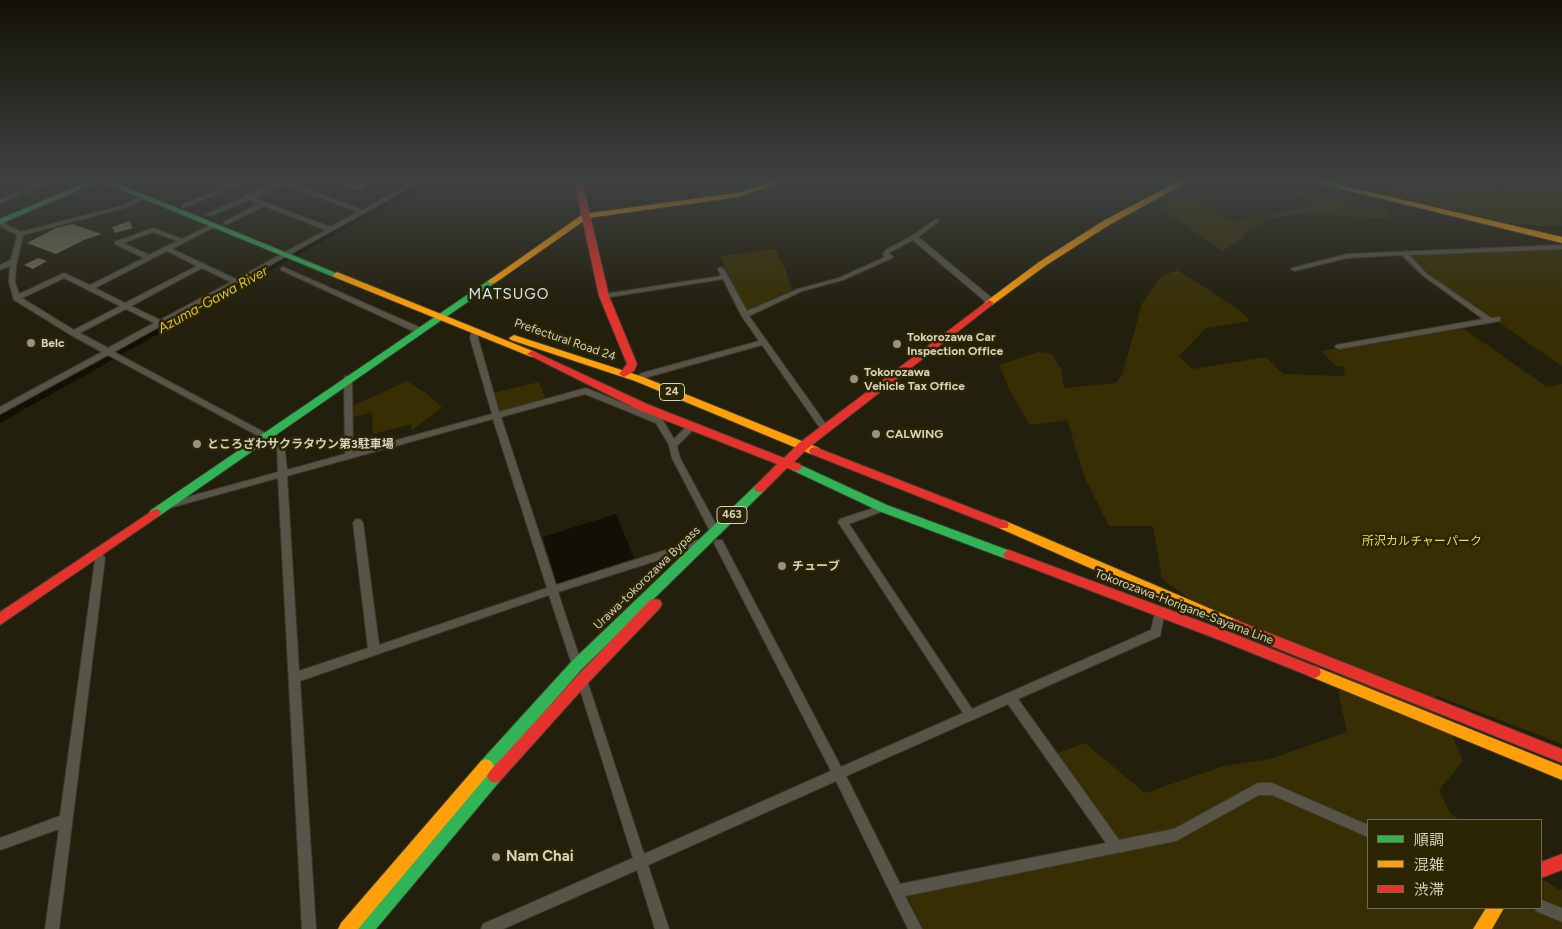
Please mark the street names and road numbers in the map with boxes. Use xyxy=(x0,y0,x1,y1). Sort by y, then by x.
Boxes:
street label: Prefectural Road 24 xyxy=(512,316,618,364)
road number: 24 xyxy=(660,384,684,401)
road number: 463 xyxy=(717,506,747,524)
street label: Urawa-tokorozawa Bypass xyxy=(591,523,703,633)
street label: Tokorozawa-Horigane-Sayama Line xyxy=(1093,566,1275,648)

